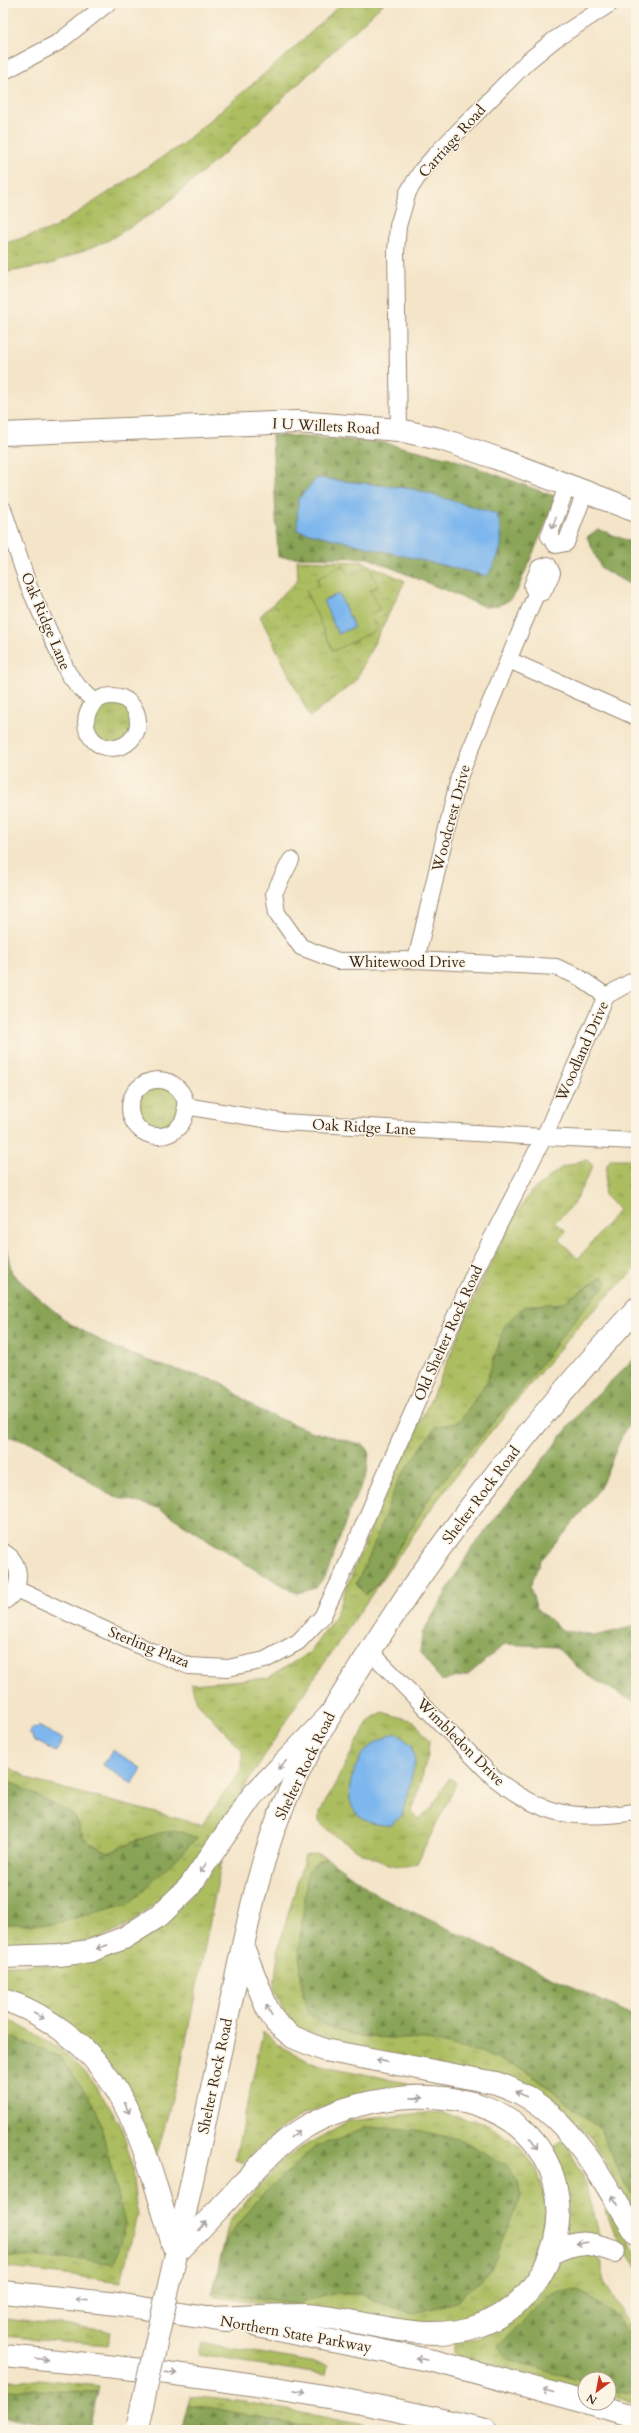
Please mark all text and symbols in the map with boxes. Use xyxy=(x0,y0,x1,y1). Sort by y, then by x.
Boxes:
street label: Carriage Road xyxy=(414,100,490,182)
street label: I U Willets Road xyxy=(272,413,380,439)
one-way arrow xyxy=(550,516,558,528)
street label: Oak Ridge Lane xyxy=(16,569,76,673)
street label: Woodcrest Drive xyxy=(427,762,475,875)
street label: Whitewood Drive xyxy=(347,952,466,972)
street label: Woodland Drive xyxy=(551,997,613,1105)
street label: Oak Ridge Lane xyxy=(311,1114,417,1140)
street label: Old Shelter Rock Road xyxy=(409,1262,487,1404)
street label: Shelter Rock Road xyxy=(438,1442,524,1548)
street label: Sterling Plaza xyxy=(105,1622,193,1673)
street label: Wimbledon Drive xyxy=(412,1693,510,1791)
street label: Shelter Rock Road xyxy=(270,1709,340,1823)
one-way arrow xyxy=(277,1760,287,1770)
one-way arrow xyxy=(199,1862,207,1873)
one-way arrow xyxy=(96,1943,108,1951)
one-way arrow xyxy=(264,2004,272,2016)
one-way arrow xyxy=(33,2012,45,2020)
street label: Shelter Rock Road xyxy=(193,2016,237,2136)
one-way arrow xyxy=(376,2057,389,2065)
one-way arrow xyxy=(516,2090,528,2097)
one-way arrow xyxy=(410,2094,423,2101)
one-way arrow xyxy=(124,2101,131,2113)
one-way arrow xyxy=(290,2130,301,2138)
one-way arrow xyxy=(530,2138,538,2149)
one-way arrow xyxy=(611,2195,619,2206)
one-way arrow xyxy=(198,2221,208,2231)
one-way arrow xyxy=(576,2239,589,2247)
one-way arrow xyxy=(76,2296,89,2304)
street label: Northern State Parkway xyxy=(219,2311,374,2357)
one-way arrow xyxy=(416,2354,429,2362)
one-way arrow xyxy=(35,2356,48,2363)
one-way arrow xyxy=(164,2369,177,2377)
north arrow xyxy=(577,2371,617,2411)
one-way arrow xyxy=(541,2387,554,2394)
one-way arrow xyxy=(293,2389,306,2397)
text: N xyxy=(584,2390,600,2408)

